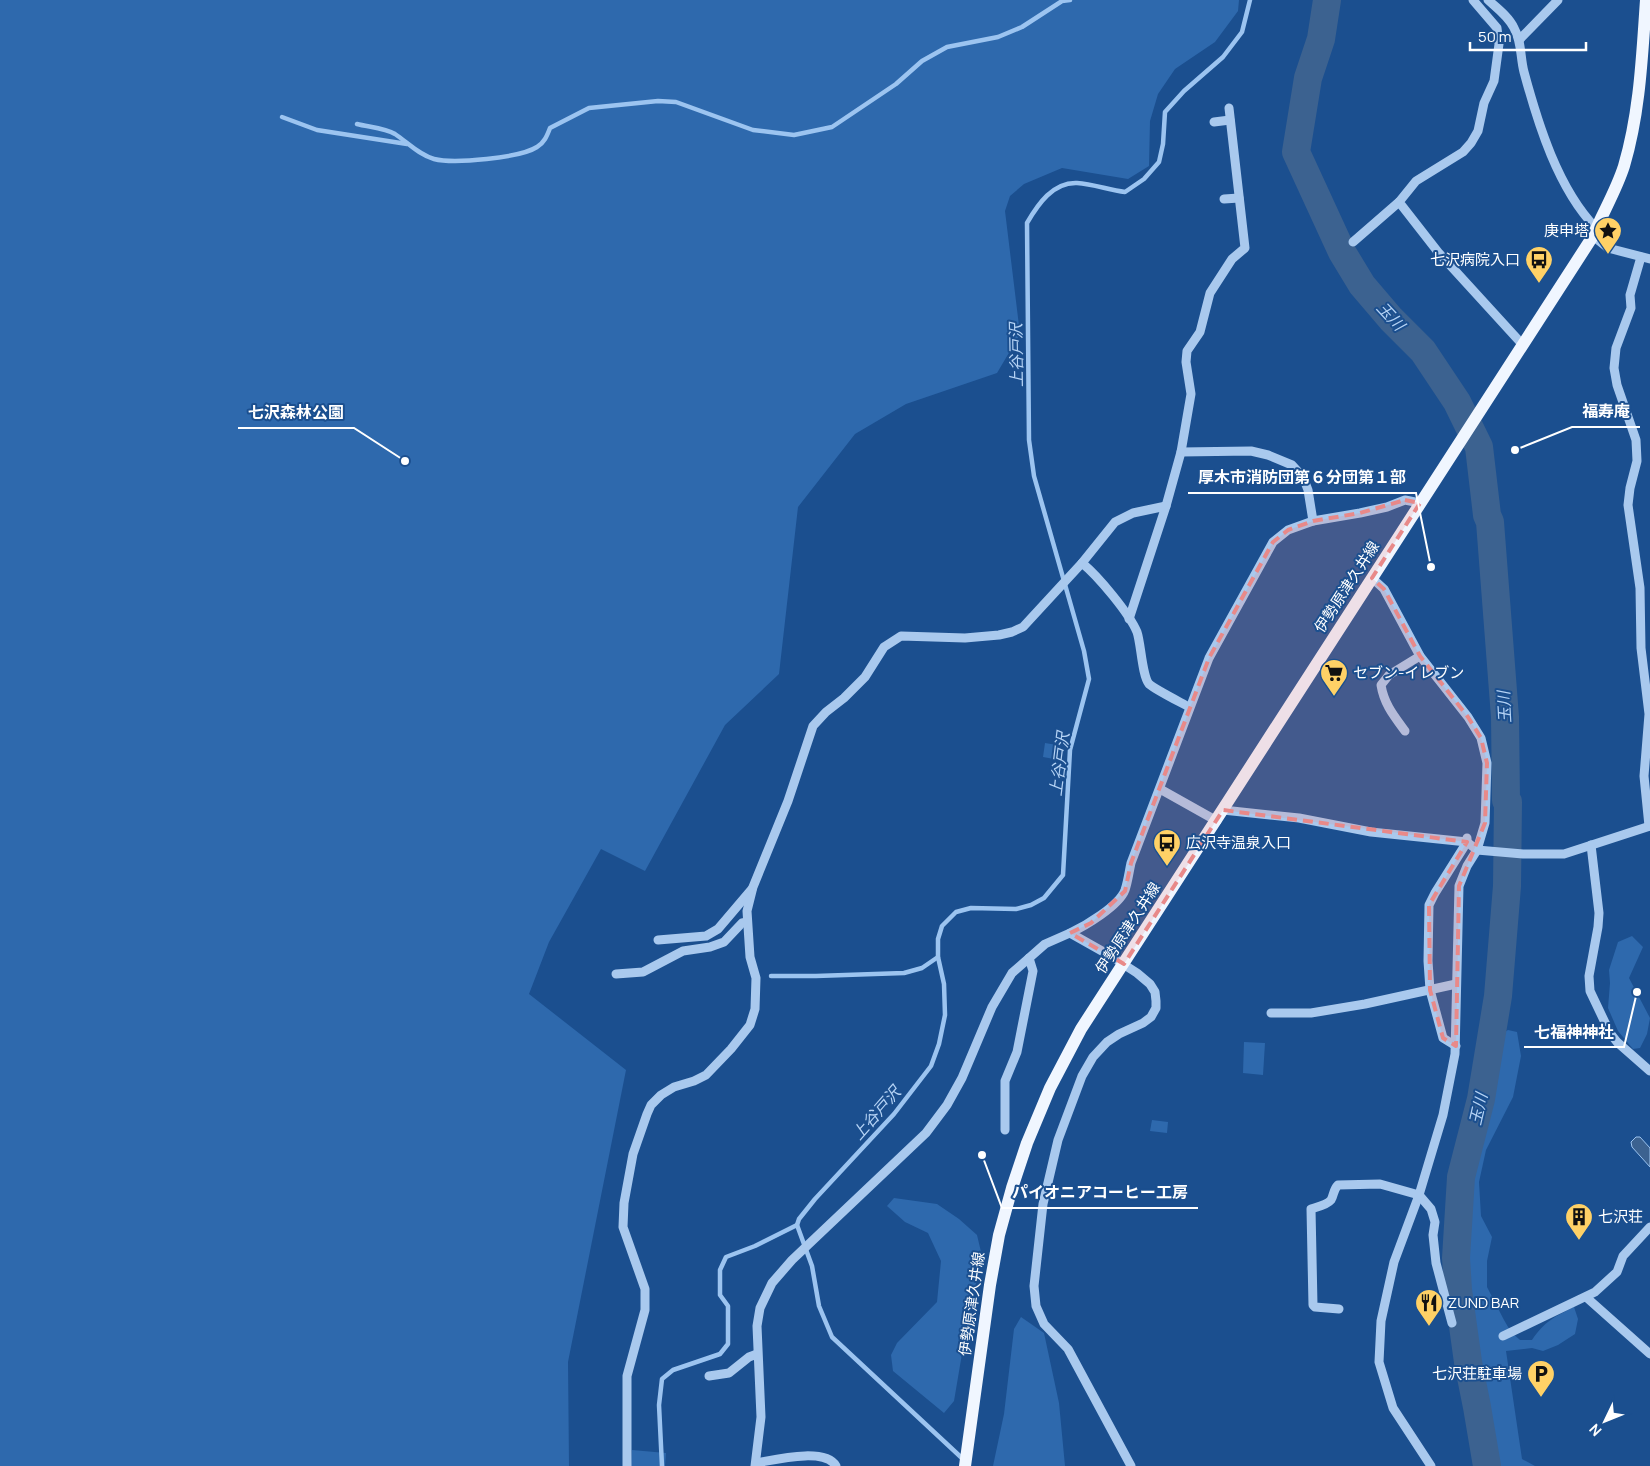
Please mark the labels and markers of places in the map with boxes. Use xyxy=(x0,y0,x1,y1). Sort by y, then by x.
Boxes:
place icon: 庚申塔 xyxy=(1593,216,1623,255)
place label: 庚申塔 xyxy=(1544,220,1589,241)
bus stop icon: 七沢病院入口 xyxy=(1524,245,1554,284)
place label: 七沢病院入口 xyxy=(1430,249,1520,270)
callout: 福寿庵 xyxy=(1572,396,1640,427)
callout: 七沢森林公園 xyxy=(238,397,354,428)
callout: 厚木市消防団第６分団第１部 xyxy=(1188,462,1416,493)
supermarket icon: セブン-イレブン xyxy=(1319,658,1349,697)
place label: セブン-イレブン xyxy=(1353,662,1464,683)
bus stop icon: 広沢寺温泉入口 xyxy=(1152,828,1182,867)
place label: 広沢寺温泉入口 xyxy=(1186,832,1291,853)
callout: 七福神神社 xyxy=(1524,1016,1624,1047)
callout: パイオニアコーヒー工房 xyxy=(1002,1177,1198,1208)
building icon: 七沢荘 xyxy=(1564,1202,1594,1241)
place label: 七沢荘 xyxy=(1598,1206,1643,1227)
restaurant icon: ZUND BAR xyxy=(1414,1288,1444,1327)
place label: ZUND BAR xyxy=(1448,1292,1519,1313)
parking icon: 七沢荘駐車場 xyxy=(1526,1359,1556,1398)
place label: 七沢荘駐車場 xyxy=(1432,1363,1522,1384)

